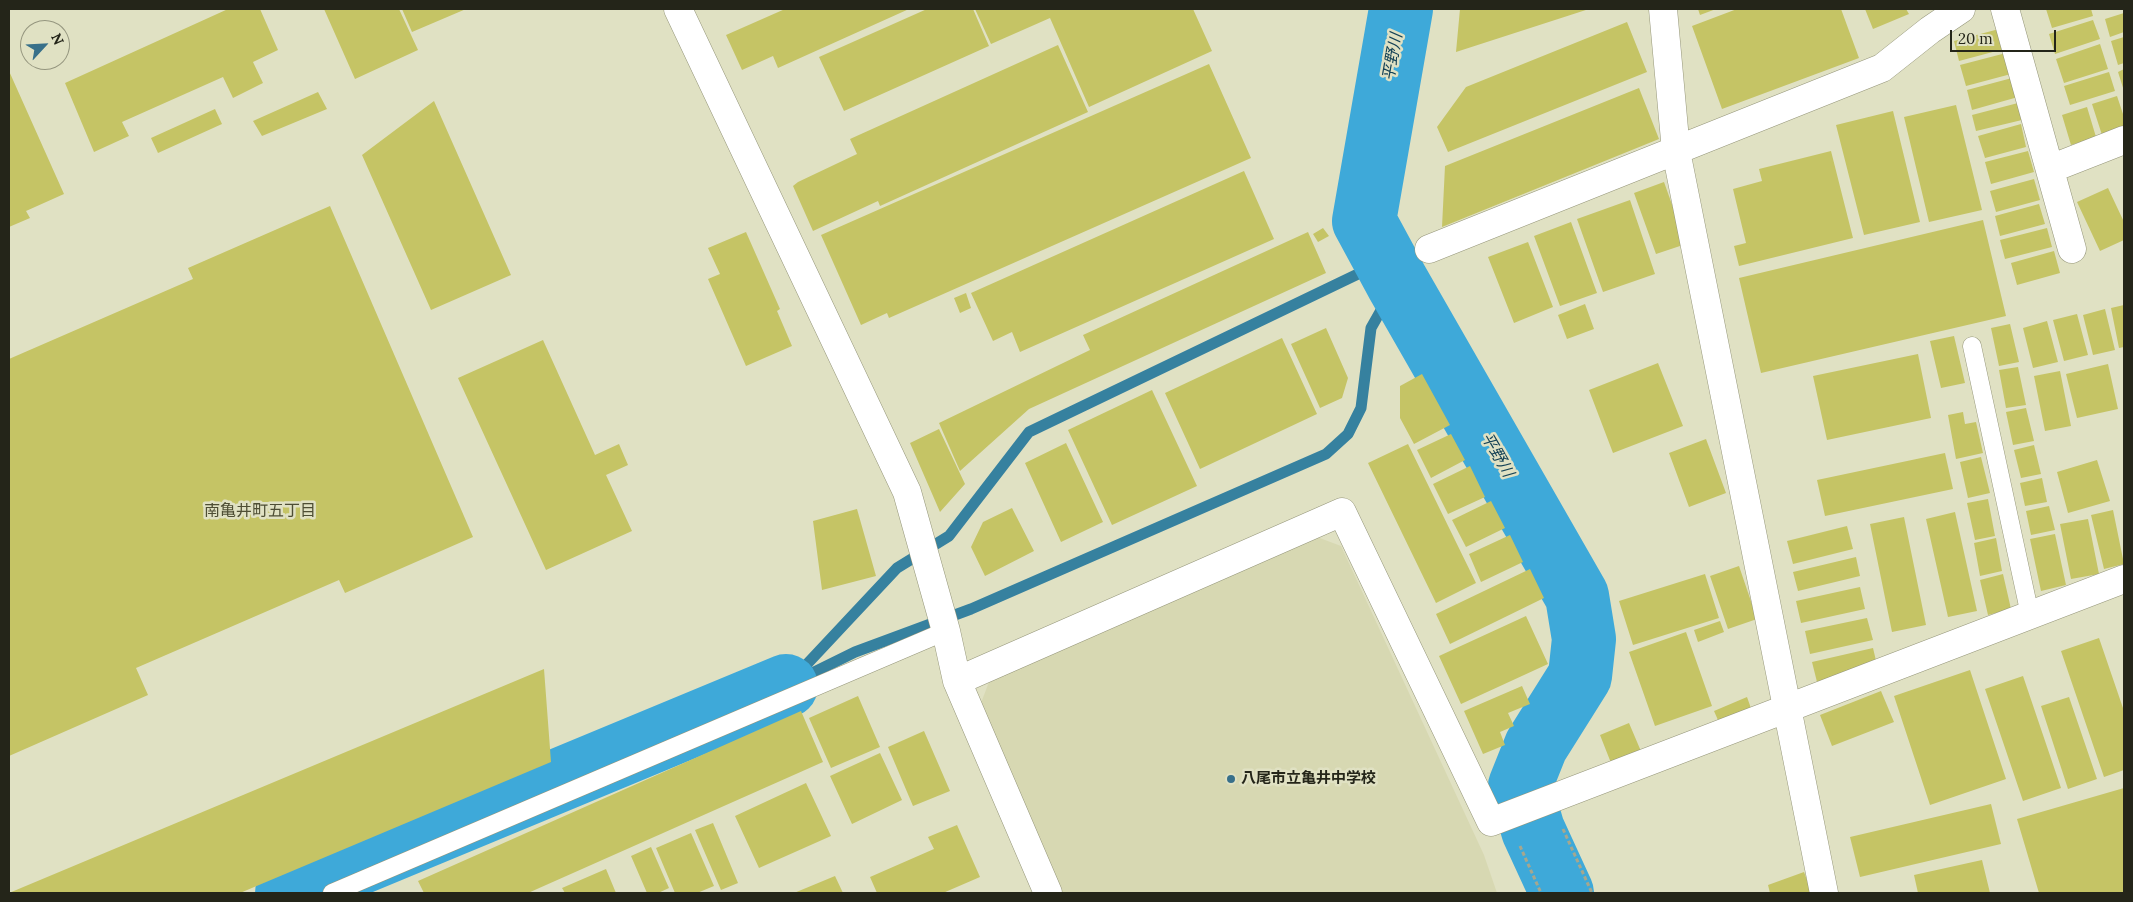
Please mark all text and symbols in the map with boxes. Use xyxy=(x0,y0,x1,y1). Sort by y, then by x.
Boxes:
north arrow xyxy=(20,20,70,70)
scale bar xyxy=(1953,20,2059,52)
text: 20 m xyxy=(1958,29,1993,48)
text: N xyxy=(47,30,68,48)
water label: 平野川 xyxy=(1379,32,1407,82)
water label: 平野川 xyxy=(1477,429,1517,481)
district label: 南亀井町五丁目 xyxy=(204,501,316,521)
place label: 八尾市立亀井中学校 xyxy=(1241,770,1376,788)
marker: 八尾市立亀井中学校 xyxy=(1225,773,1237,785)

